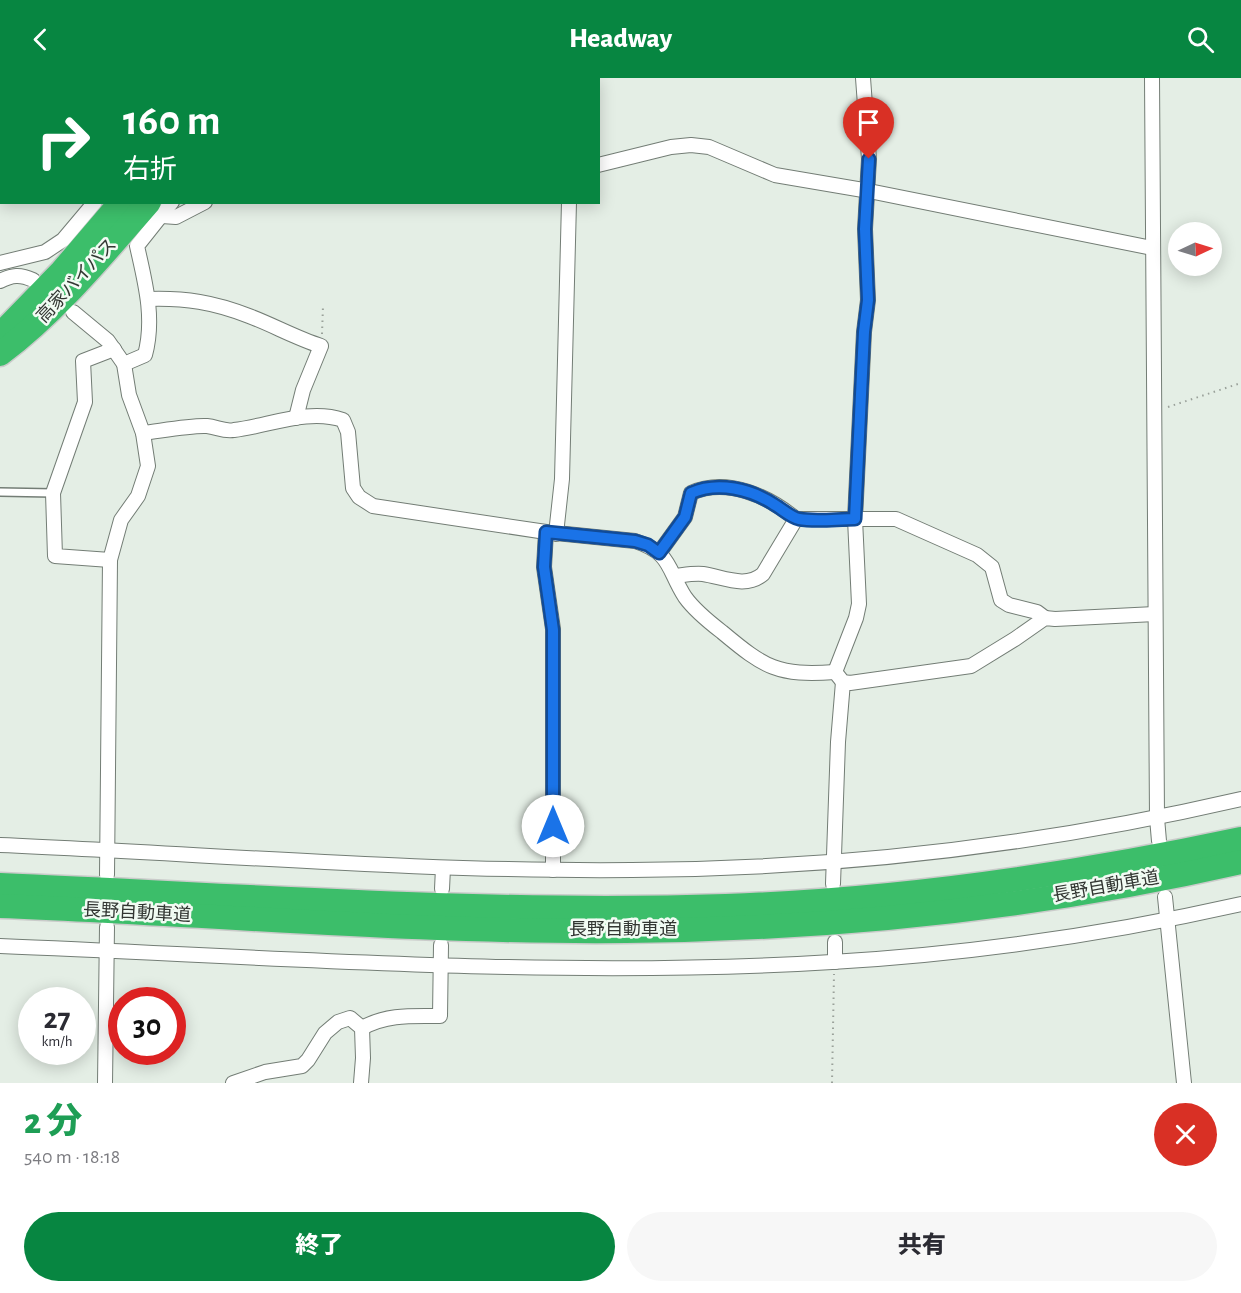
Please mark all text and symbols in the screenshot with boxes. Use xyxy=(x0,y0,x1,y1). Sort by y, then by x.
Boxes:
icon: back xyxy=(24,23,57,56)
icon: search xyxy=(1184,23,1217,56)
text: Headway xyxy=(569,25,672,52)
pin xyxy=(843,97,894,159)
text: 160 m xyxy=(123,100,221,142)
icon: right xyxy=(24,102,102,180)
icon: arrive xyxy=(852,106,885,139)
text: 右折 xyxy=(123,156,177,183)
north arrow xyxy=(1168,222,1222,276)
map controls xyxy=(1168,222,1222,276)
street label: 高家バイパス xyxy=(33,235,120,326)
position arrow xyxy=(521,794,585,858)
street label: 長野自動車道 xyxy=(1051,867,1161,905)
street label: 長野自動車道 xyxy=(83,899,192,925)
street label: 長野自動車道 xyxy=(569,919,677,939)
speed limit sign: 30 xyxy=(108,987,186,1065)
text: 27 xyxy=(43,1004,71,1034)
text: km/h xyxy=(42,1034,72,1049)
button: close xyxy=(1154,1103,1217,1166)
text: 2 分 xyxy=(24,1104,82,1140)
text: 540 m · 18:18 xyxy=(24,1147,120,1167)
button: 終了 xyxy=(24,1212,615,1281)
button: 共有 xyxy=(627,1212,1217,1281)

